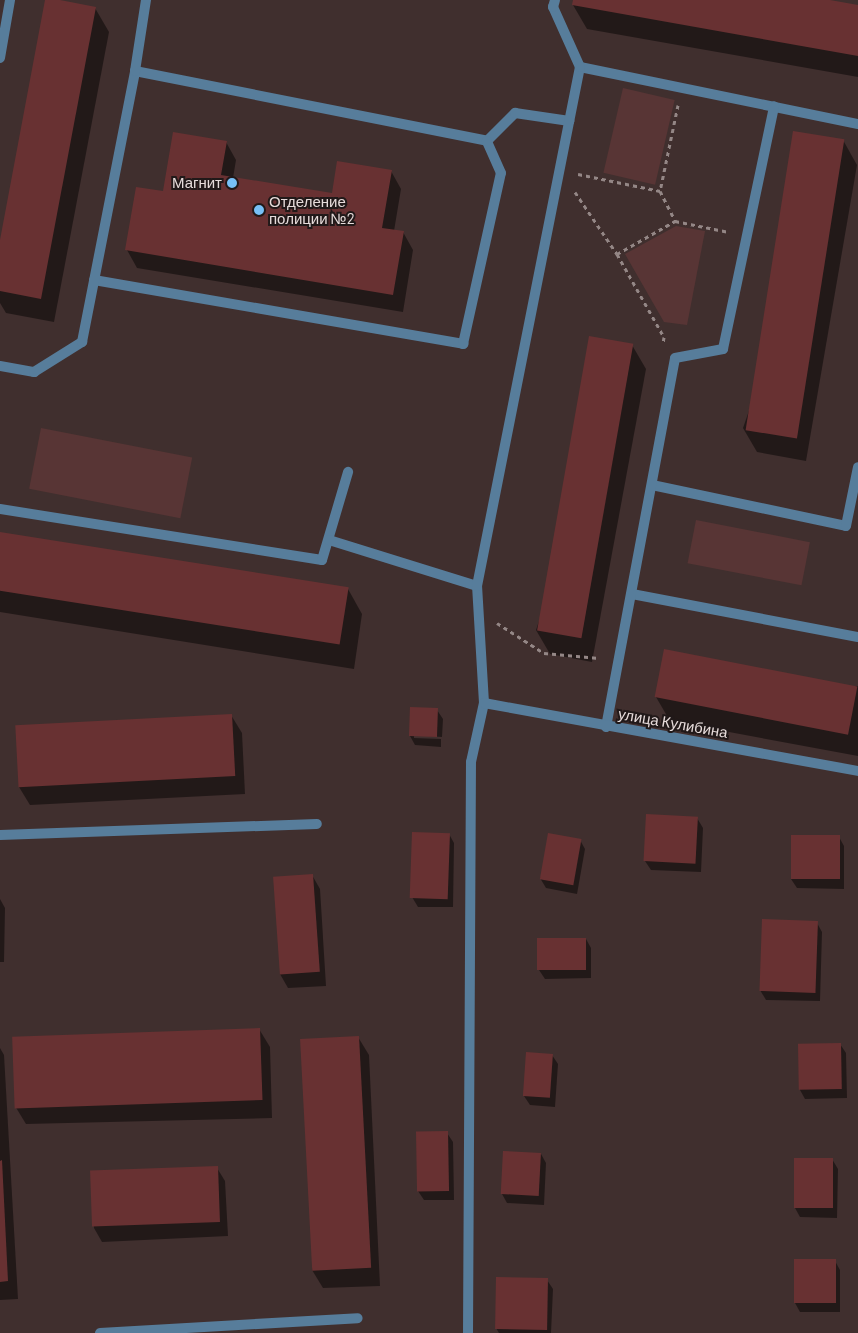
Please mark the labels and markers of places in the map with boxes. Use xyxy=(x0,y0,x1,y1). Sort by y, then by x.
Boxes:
place label: Магнит xyxy=(172,174,222,192)
marker: Магнит xyxy=(226,177,238,189)
place label: Отделение полиции №2 xyxy=(269,192,355,227)
marker: Отделение полиции №2 xyxy=(253,204,265,216)

